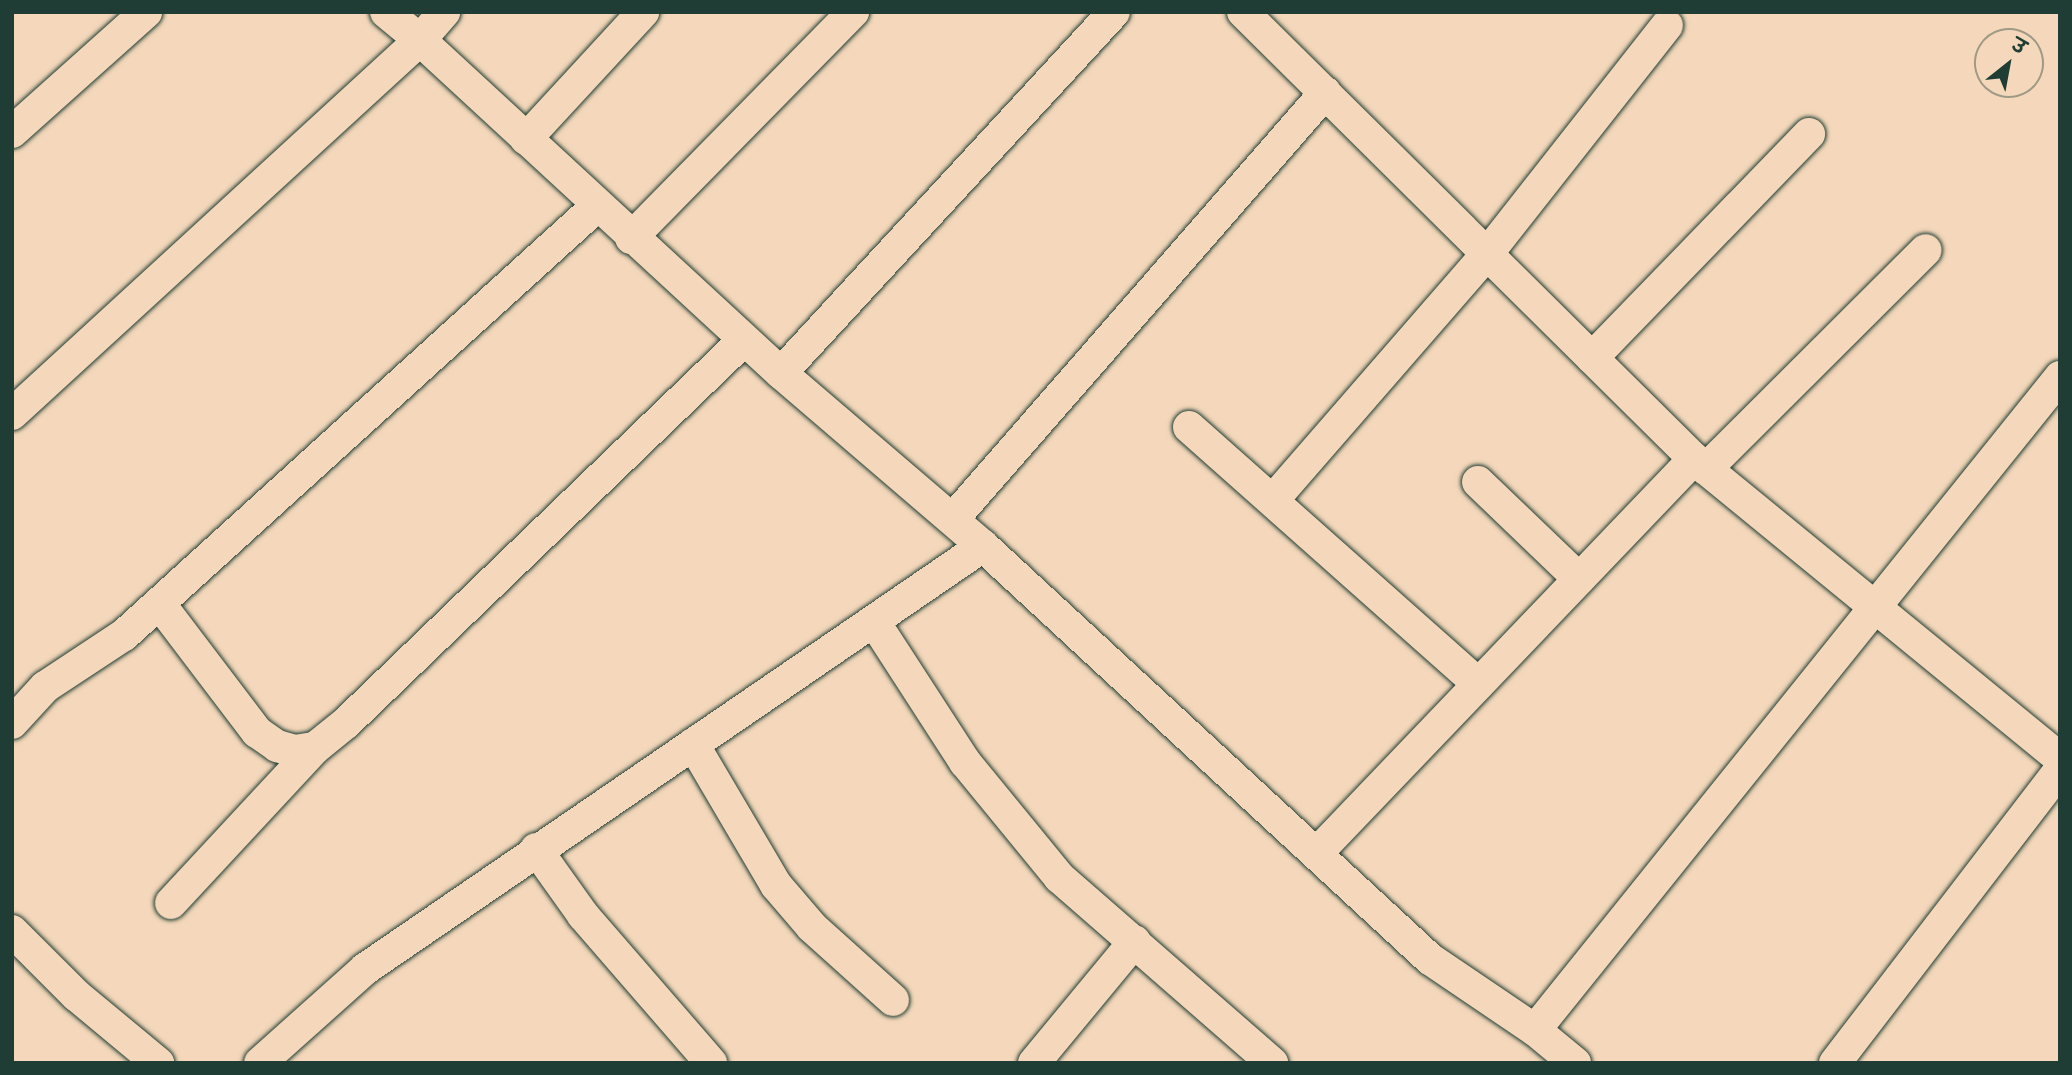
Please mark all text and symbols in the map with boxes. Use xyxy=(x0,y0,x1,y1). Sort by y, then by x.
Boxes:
north arrow xyxy=(1974,28,2044,98)
text: उ xyxy=(2007,32,2031,60)

